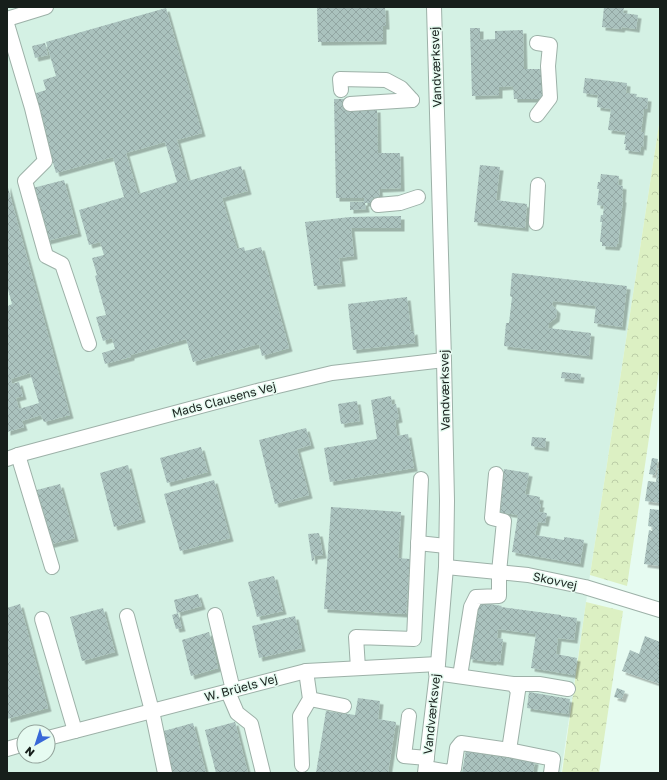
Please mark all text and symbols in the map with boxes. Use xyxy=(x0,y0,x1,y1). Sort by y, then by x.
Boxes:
street label: Vandværksvej xyxy=(427,26,444,108)
street label: Vandværksvej xyxy=(436,349,453,431)
street label: Mads Clausens Vej xyxy=(170,378,278,421)
street label: Skovvej xyxy=(532,569,579,593)
street label: W. Brüels Vej xyxy=(203,671,279,704)
street label: Vandværksvej xyxy=(420,673,443,755)
north arrow xyxy=(16,724,56,764)
text: N xyxy=(22,744,37,760)

